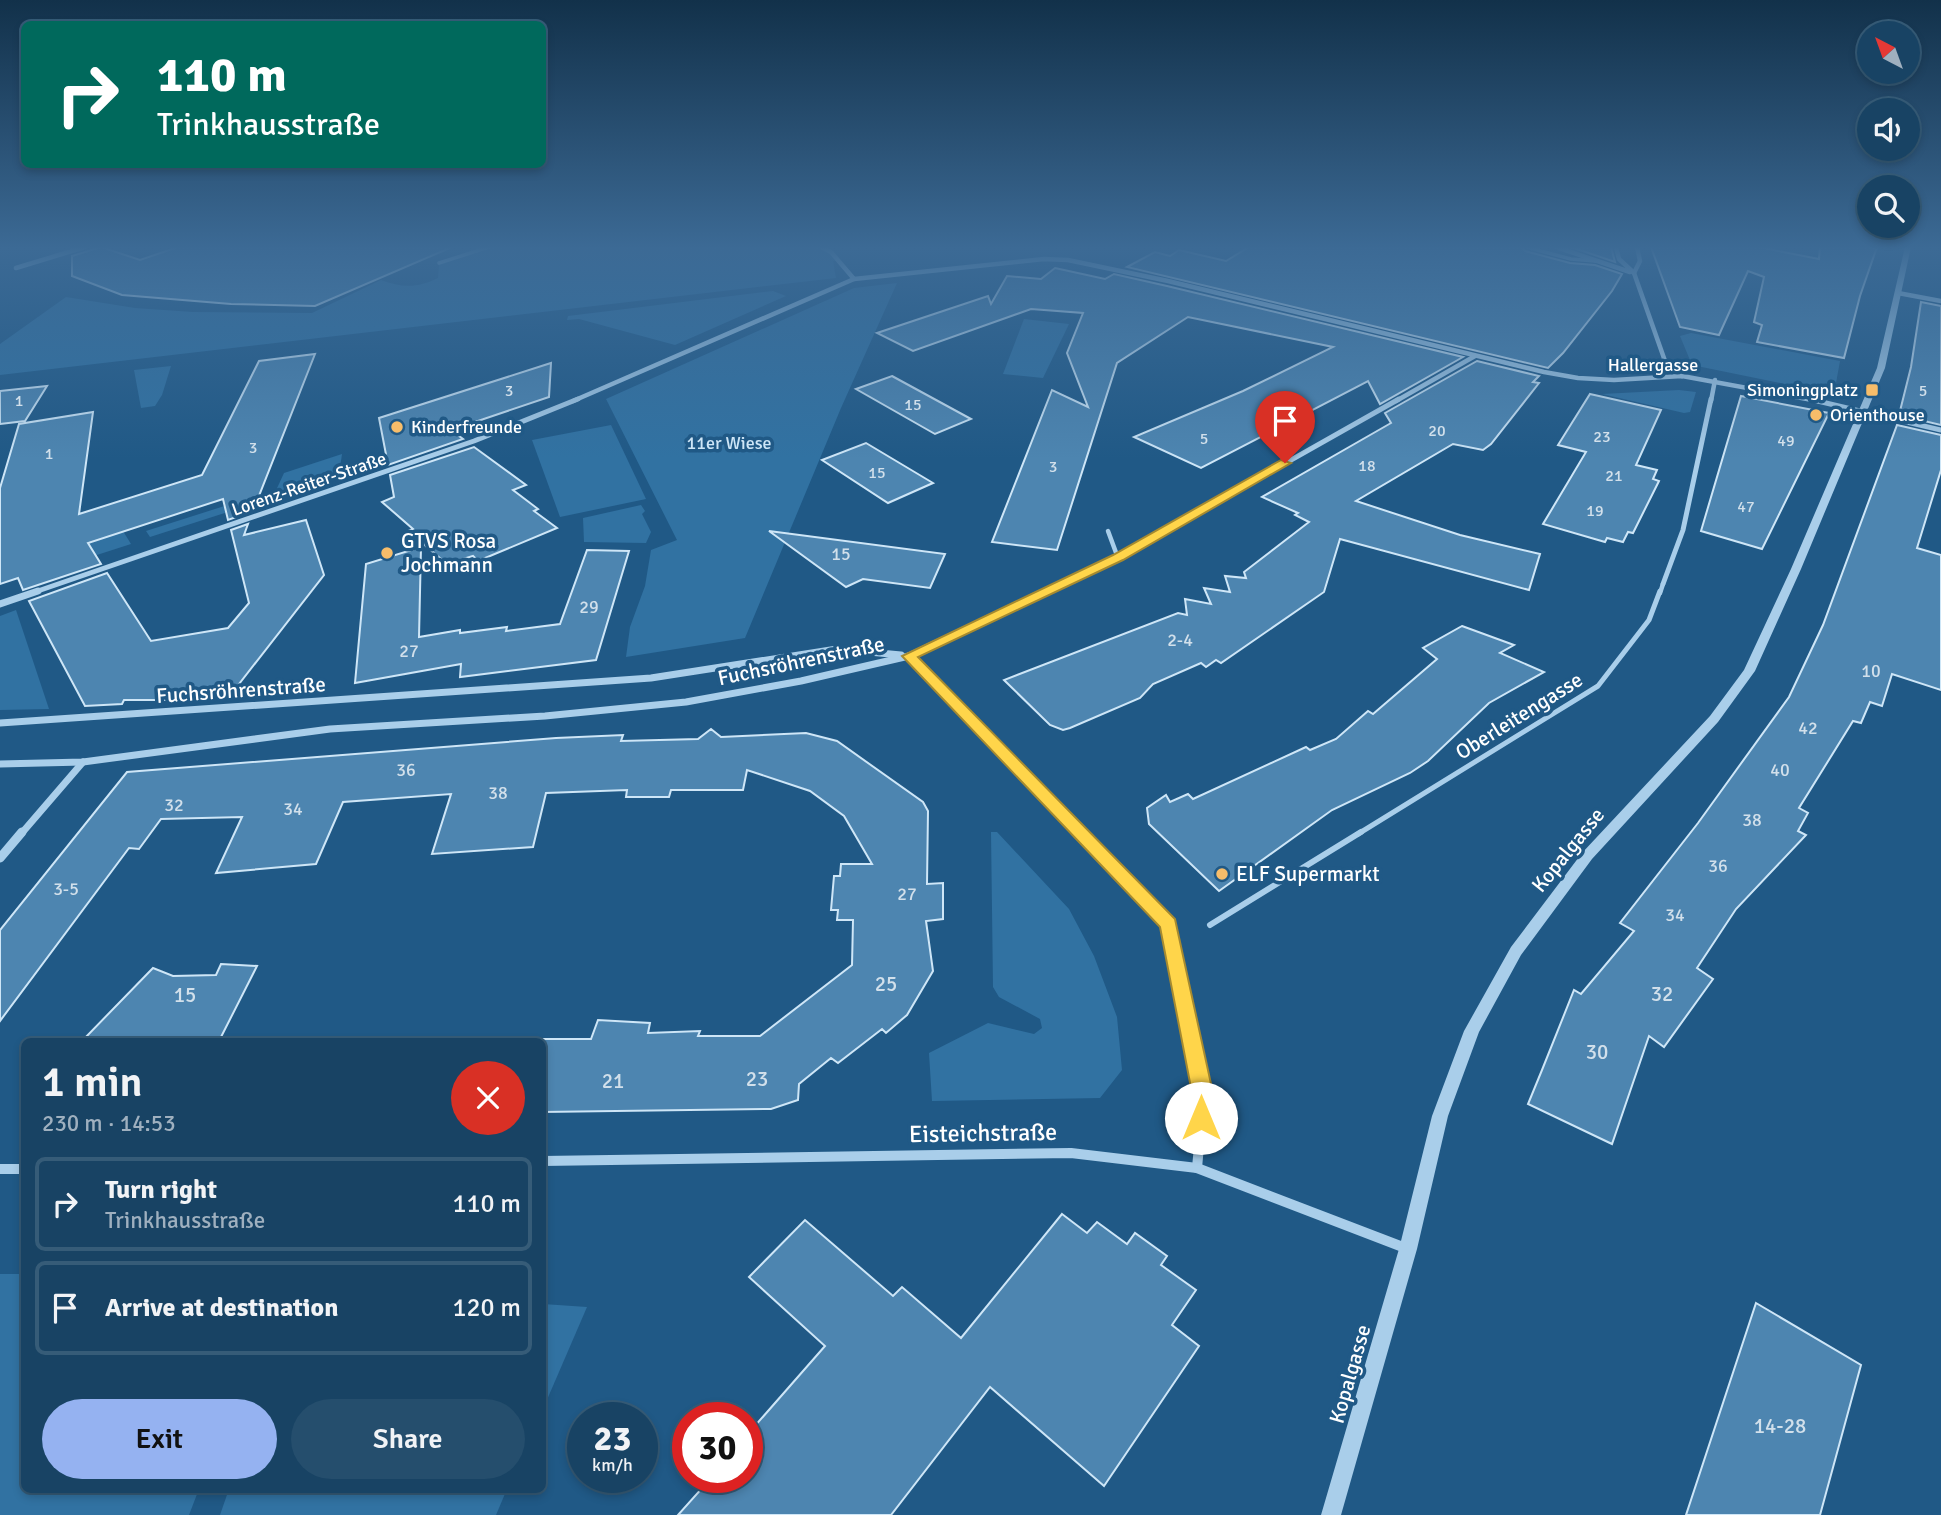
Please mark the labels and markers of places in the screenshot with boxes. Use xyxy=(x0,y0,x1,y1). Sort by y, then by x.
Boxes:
place label: Simoningplatz xyxy=(1747,379,1858,401)
marker: Simoningplatz xyxy=(1864,382,1880,398)
pin xyxy=(1255,391,1315,463)
place label: Orienthouse xyxy=(1830,404,1925,426)
marker: Orienthouse xyxy=(1808,407,1824,423)
place label: Kinderfreunde xyxy=(411,416,522,438)
marker: Kinderfreunde xyxy=(389,419,405,435)
place label: GTVS Rosa Jochmann xyxy=(401,528,496,578)
marker: GTVS Rosa Jochmann xyxy=(379,545,395,561)
place label: ELF Supermarkt xyxy=(1236,861,1380,887)
marker: ELF Supermarkt xyxy=(1214,866,1230,882)

